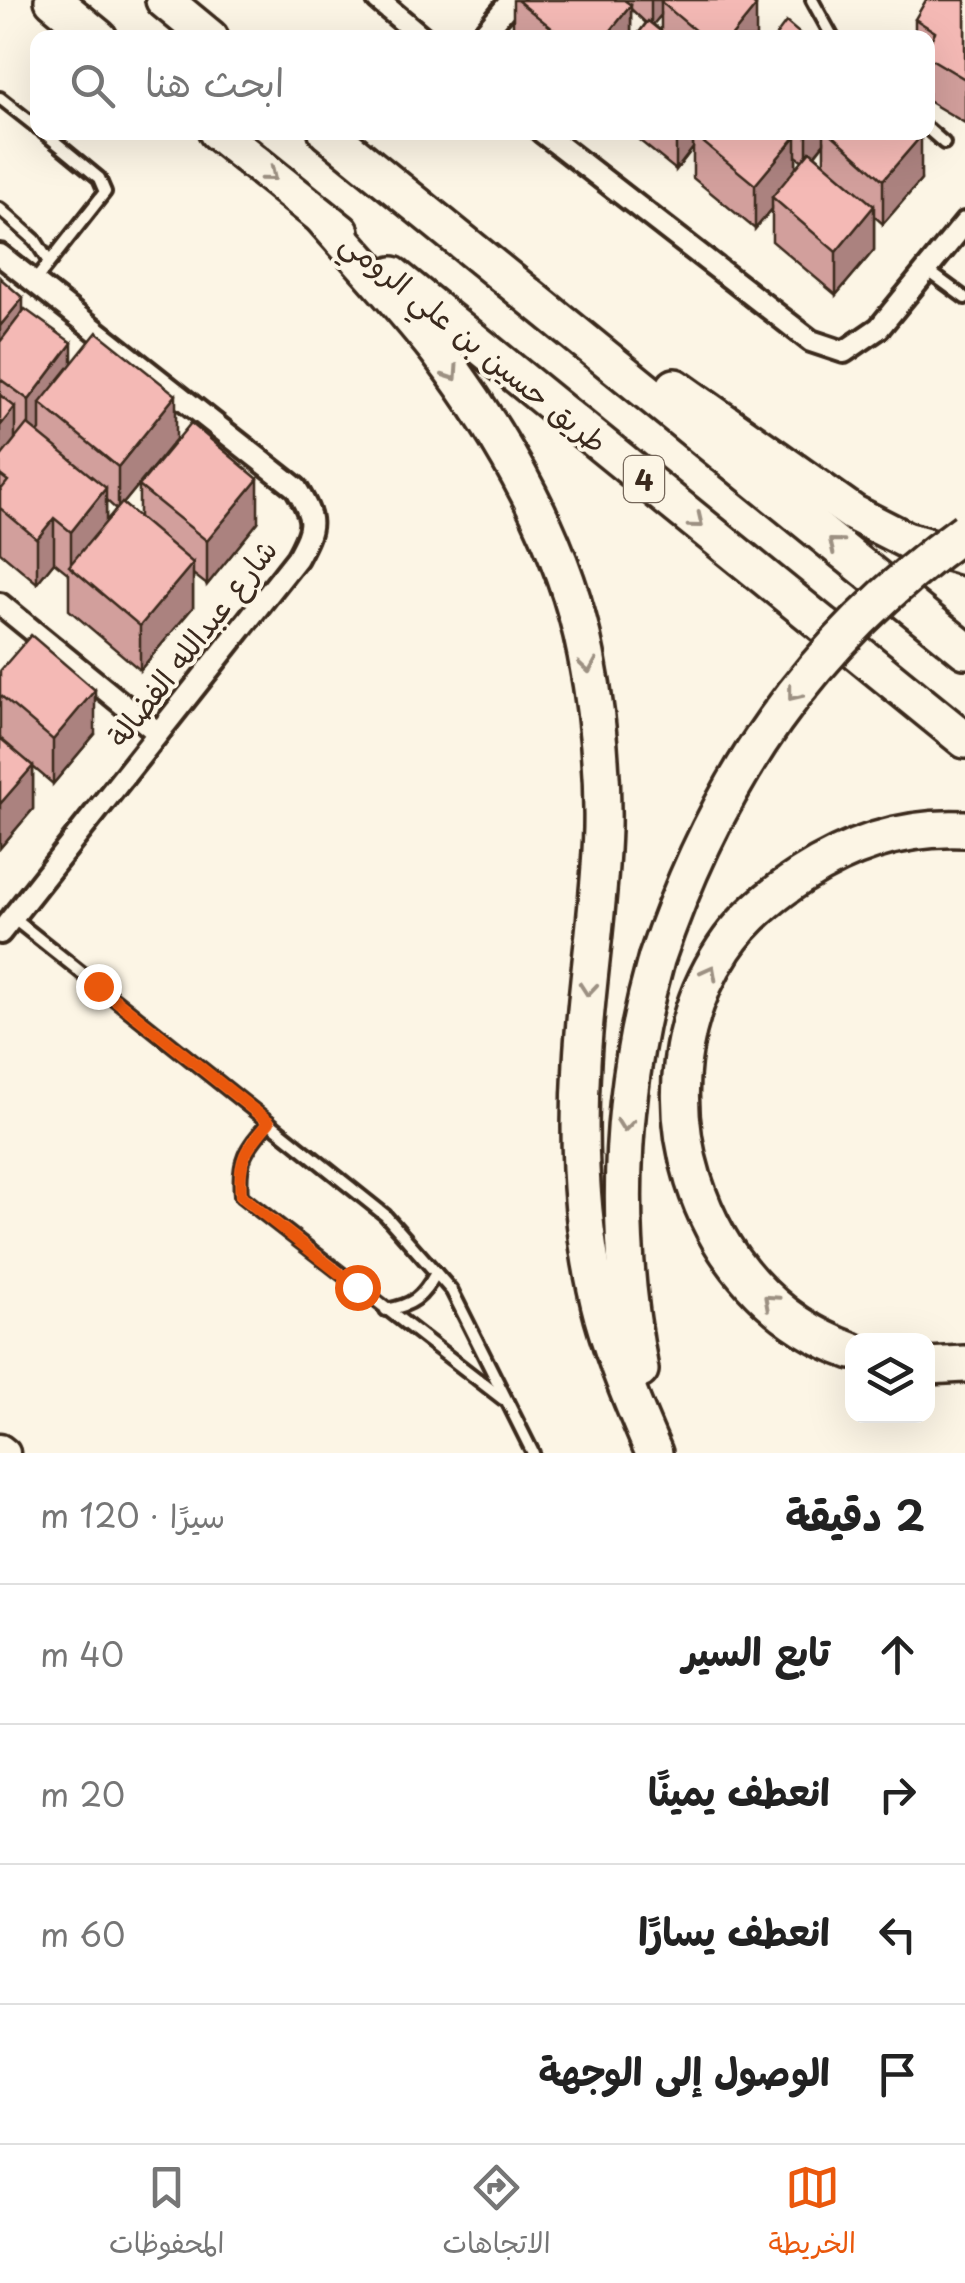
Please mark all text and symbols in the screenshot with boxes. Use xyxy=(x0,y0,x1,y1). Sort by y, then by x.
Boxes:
search box xyxy=(30,30,935,140)
text: ابحث هنا xyxy=(145,53,284,110)
icon: search xyxy=(65,58,120,113)
one-way arrow xyxy=(259,163,277,181)
street label: طريق حسين بن علي الرومي xyxy=(328,219,618,468)
one-way arrow xyxy=(440,363,459,381)
road number: 4 xyxy=(624,456,664,502)
one-way arrow xyxy=(686,511,704,529)
street label: شارع عبدالله الفضالة xyxy=(95,528,288,756)
one-way arrow xyxy=(828,538,846,556)
one-way arrow xyxy=(576,658,597,674)
one-way arrow xyxy=(788,683,805,701)
route end xyxy=(76,964,122,1010)
one-way arrow xyxy=(698,965,717,983)
one-way arrow xyxy=(577,982,599,998)
one-way arrow xyxy=(615,1117,637,1133)
route start xyxy=(335,1265,381,1311)
one-way arrow xyxy=(763,1295,782,1313)
map controls xyxy=(845,1333,935,1423)
button: layers xyxy=(845,1333,935,1423)
text: 2 دقيقة xyxy=(785,1482,925,1545)
text: سيرًا · 120 m xyxy=(40,1491,225,1539)
text: تابع السير xyxy=(682,1622,830,1679)
icon: ahead xyxy=(870,1627,925,1682)
text: 40 m xyxy=(40,1630,124,1678)
text: انعطف يمينًا xyxy=(648,1762,830,1819)
icon: right xyxy=(870,1767,925,1822)
text: 20 m xyxy=(40,1770,125,1818)
text: انعطف يسارًا xyxy=(638,1902,830,1959)
icon: left xyxy=(870,1907,925,1962)
text: 60 m xyxy=(40,1910,125,1958)
text: الوصول إلى الوجهة xyxy=(538,2042,830,2099)
icon: arrive xyxy=(870,2047,925,2102)
tab: المحفوظات xyxy=(109,2160,224,2268)
tab: الاتجاهات xyxy=(442,2160,551,2268)
tab: الخريطة xyxy=(769,2160,856,2268)

